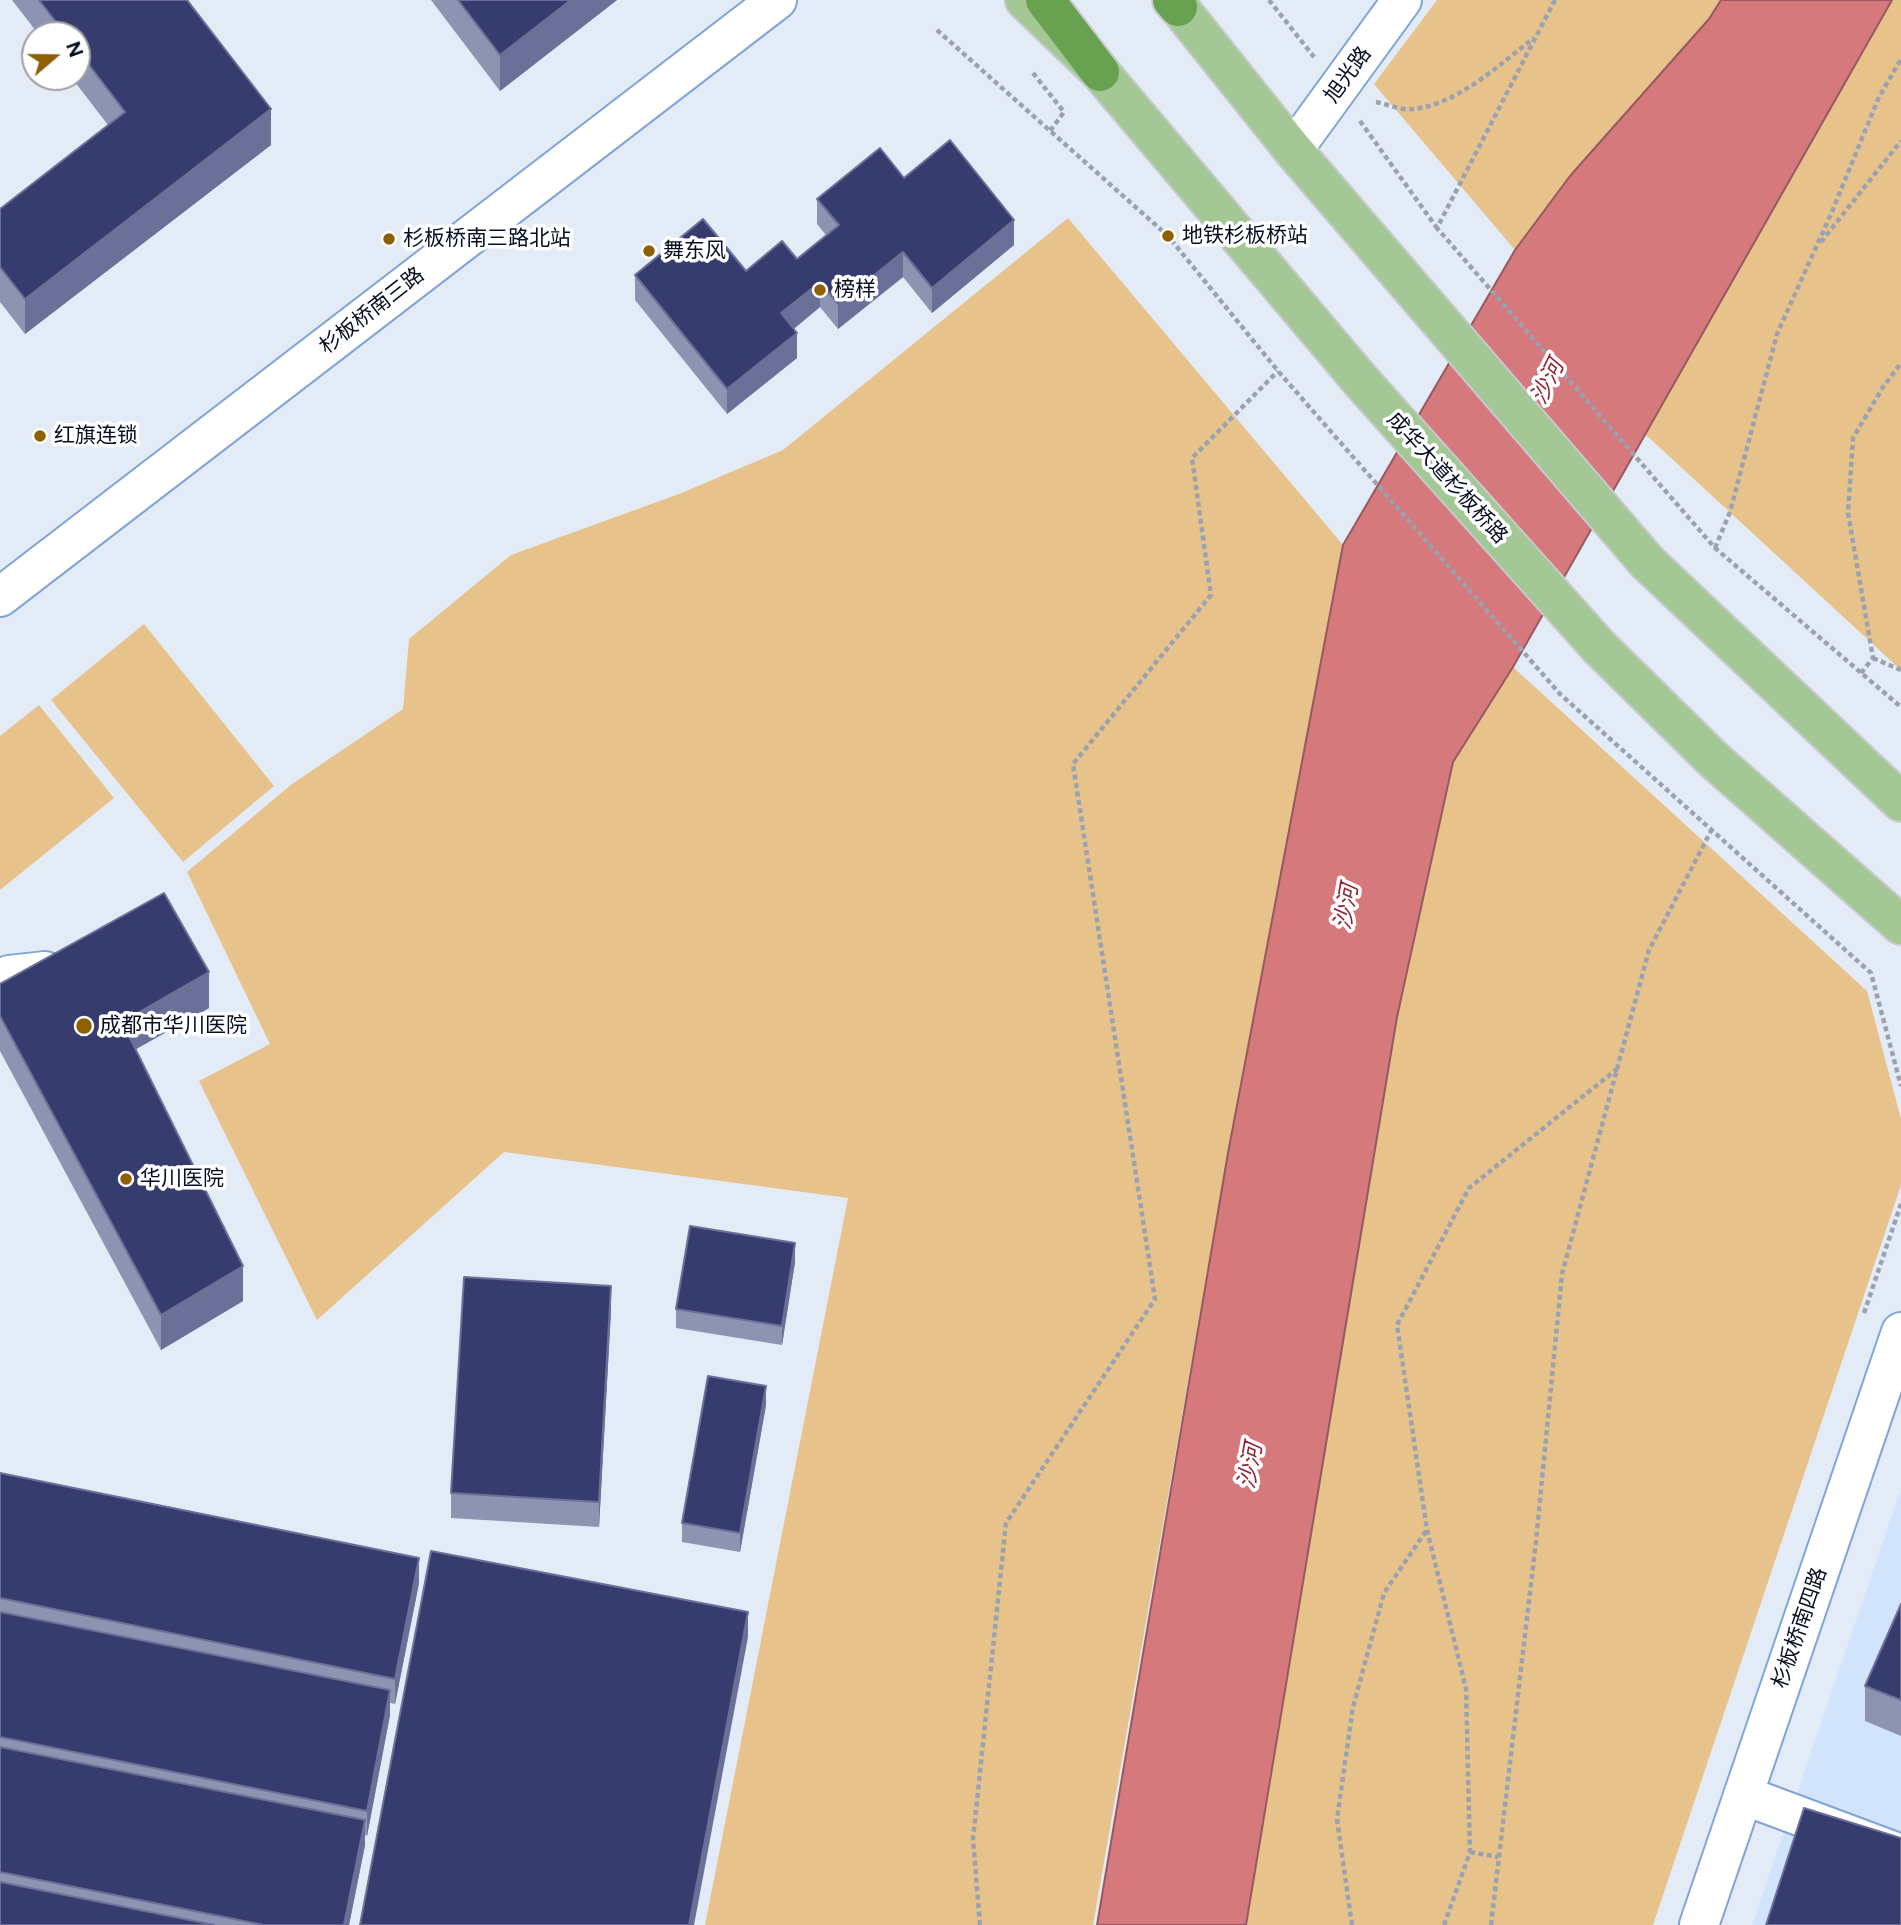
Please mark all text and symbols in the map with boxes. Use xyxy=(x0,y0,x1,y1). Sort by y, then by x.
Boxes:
north arrow xyxy=(21,21,91,91)
text: N xyxy=(61,38,88,60)
street label: 旭光路 xyxy=(1319,42,1377,108)
place label: 地铁杉板桥站 xyxy=(1182,223,1308,249)
place label: 杉板桥南三路北站 xyxy=(403,226,571,252)
marker: 地铁杉板桥站 xyxy=(1160,228,1176,244)
marker: 杉板桥南三路北站 xyxy=(381,231,397,247)
place label: 舞东风 xyxy=(663,238,726,264)
marker: 舞东风 xyxy=(641,243,657,259)
street label: 杉板桥南三路 xyxy=(315,262,429,360)
place label: 榜样 xyxy=(834,277,876,303)
marker: 榜样 xyxy=(812,282,828,298)
water label: 沙河 xyxy=(1526,355,1570,409)
street label: 成华大道杉板桥路 xyxy=(1381,407,1513,549)
place label: 红旗连锁 xyxy=(54,423,138,449)
marker: 红旗连锁 xyxy=(32,428,48,444)
water label: 沙河 xyxy=(1329,882,1365,932)
place label: 成都市华川医院 xyxy=(100,1013,247,1039)
marker: 成都市华川医院 xyxy=(74,1016,94,1036)
place label: 华川医院 xyxy=(140,1166,224,1192)
marker: 华川医院 xyxy=(118,1171,134,1187)
water label: 沙河 xyxy=(1233,1441,1269,1491)
street label: 杉板桥南四路 xyxy=(1768,1564,1832,1692)

